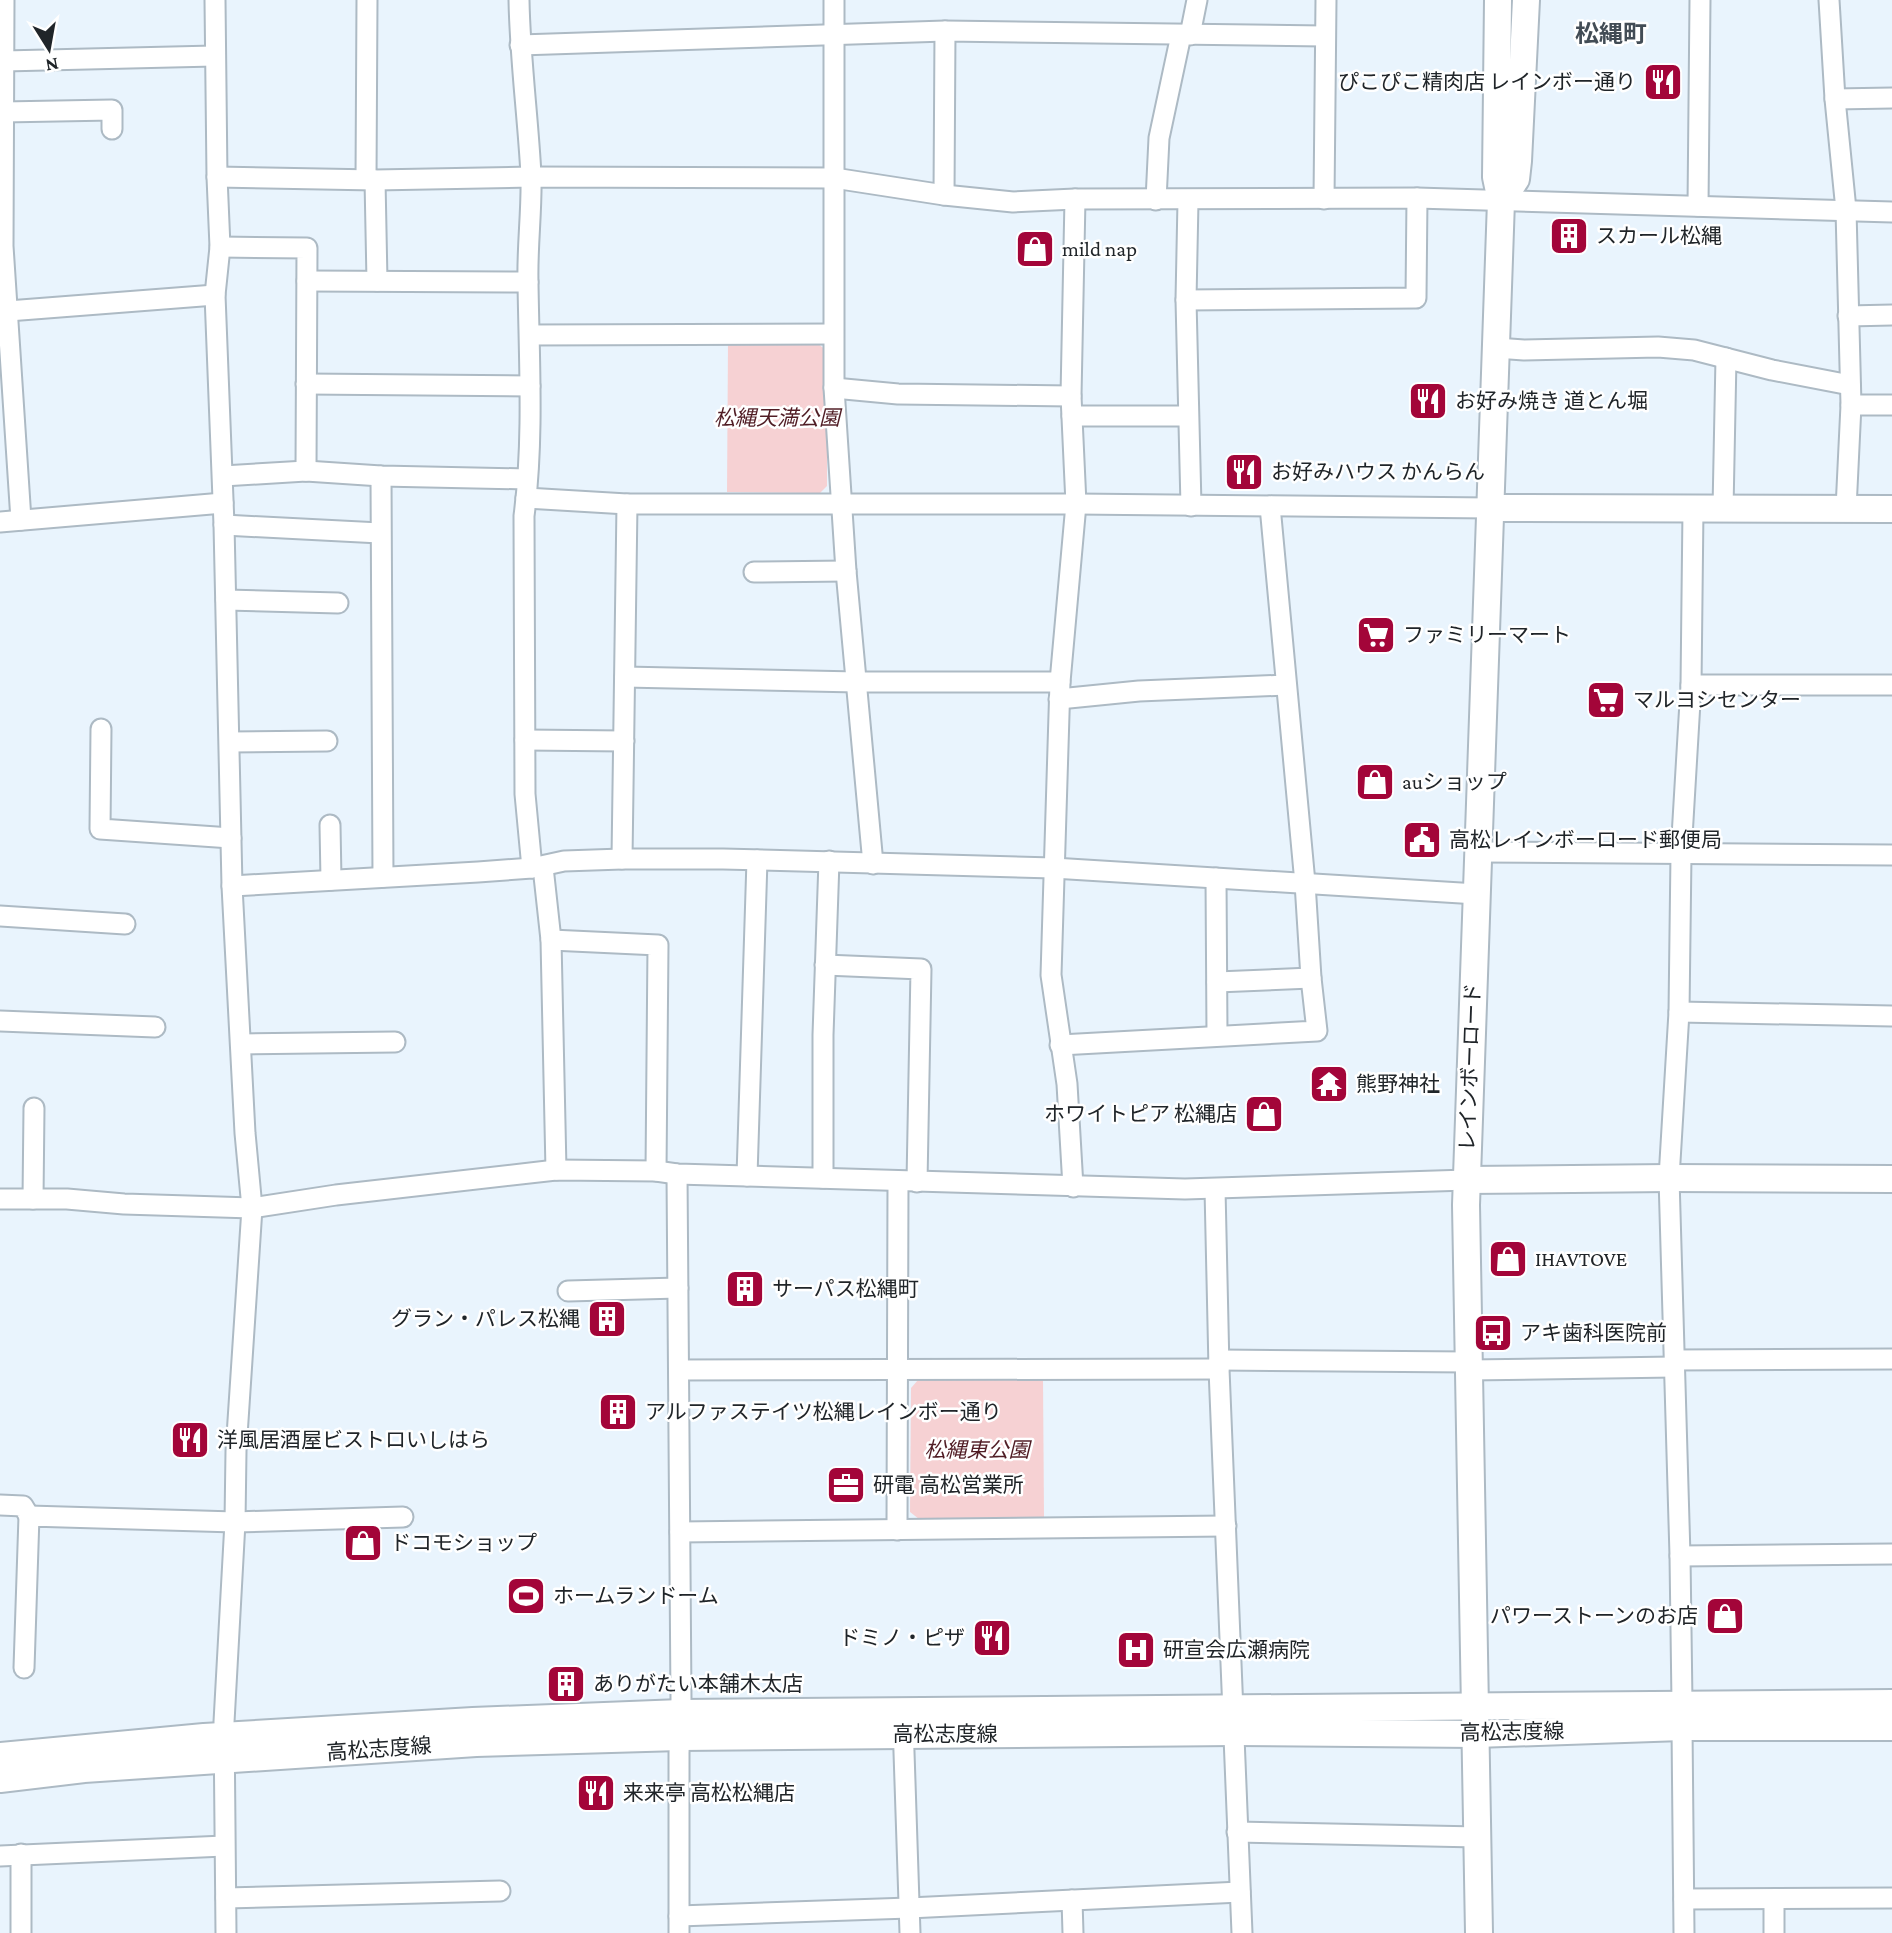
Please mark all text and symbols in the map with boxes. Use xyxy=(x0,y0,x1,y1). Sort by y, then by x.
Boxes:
north arrow xyxy=(14,14,84,84)
district label: 松縄町 xyxy=(1575,20,1647,47)
text: N xyxy=(44,54,61,77)
restaurant icon: ぴこぴこ精肉店 レインボー通り xyxy=(1642,61,1684,103)
place label: ぴこぴこ精肉店 レインボー通り xyxy=(1338,70,1636,94)
building icon: スカール松縄 xyxy=(1548,215,1590,257)
place label: スカール松縄 xyxy=(1596,224,1722,248)
shop icon: mild nap xyxy=(1014,228,1056,270)
place label: mild nap xyxy=(1062,237,1137,261)
restaurant icon: お好み焼き 道とん堀 xyxy=(1407,380,1449,422)
place label: お好み焼き 道とん堀 xyxy=(1455,389,1648,413)
park label: 松縄天満公園 xyxy=(714,406,843,430)
restaurant icon: お好みハウス かんらん xyxy=(1223,451,1265,493)
place label: お好みハウス かんらん xyxy=(1271,460,1485,484)
supermarket icon: ファミリーマート xyxy=(1355,614,1397,656)
place label: ファミリーマート xyxy=(1403,623,1571,647)
supermarket icon: マルヨシセンター xyxy=(1585,679,1627,721)
place label: マルヨシセンター xyxy=(1633,688,1801,712)
shop icon: auショップ xyxy=(1354,761,1396,803)
place label: auショップ xyxy=(1402,770,1507,794)
public building icon: 高松レインボーロード郵便局 xyxy=(1401,819,1443,861)
place label: 高松レインボーロード郵便局 xyxy=(1449,828,1722,852)
street label: レインボーロード xyxy=(1455,983,1485,1151)
temple icon: 熊野神社 xyxy=(1308,1063,1350,1105)
place label: 熊野神社 xyxy=(1356,1072,1440,1096)
shop icon: ホワイトピア 松縄店 xyxy=(1243,1093,1285,1135)
place label: ホワイトピア 松縄店 xyxy=(1044,1102,1237,1126)
shop icon: IHAVTOVE xyxy=(1487,1238,1529,1280)
place label: IHAVTOVE xyxy=(1535,1247,1627,1271)
building icon: サーパス松縄町 xyxy=(724,1268,766,1310)
place label: サーパス松縄町 xyxy=(772,1277,919,1301)
building icon: グラン・パレス松縄 xyxy=(586,1298,628,1340)
place label: グラン・パレス松縄 xyxy=(391,1307,580,1331)
bus stop icon: アキ歯科医院前 xyxy=(1472,1312,1514,1354)
place label: アキ歯科医院前 xyxy=(1520,1321,1667,1345)
building icon: アルファステイツ松縄レインボー通り xyxy=(597,1391,639,1433)
place label: アルファステイツ松縄レインボー通り xyxy=(645,1400,1002,1424)
restaurant icon: 洋風居酒屋ビストロいしはら xyxy=(169,1419,211,1461)
place label: 洋風居酒屋ビストロいしはら xyxy=(217,1428,490,1452)
park label: 松縄東公園 xyxy=(925,1438,1032,1462)
office icon: 研電 高松営業所 xyxy=(825,1464,867,1506)
place label: 研電 高松営業所 xyxy=(873,1473,1024,1497)
shop icon: ドコモショップ xyxy=(342,1522,384,1564)
place label: ドコモショップ xyxy=(390,1531,537,1555)
sports icon: ホームランドーム xyxy=(505,1575,547,1617)
place label: ホームランドーム xyxy=(553,1584,719,1608)
shop icon: パワーストーンのお店 xyxy=(1704,1595,1746,1637)
place label: パワーストーンのお店 xyxy=(1490,1604,1698,1628)
restaurant icon: ドミノ・ピザ xyxy=(971,1617,1013,1659)
place label: ドミノ・ピザ xyxy=(839,1626,965,1650)
hospital icon: 研宣会広瀬病院 xyxy=(1115,1629,1157,1671)
place label: 研宣会広瀬病院 xyxy=(1163,1638,1310,1662)
building icon: ありがたい本舗木太店 xyxy=(545,1663,587,1705)
place label: ありがたい本舗木太店 xyxy=(593,1672,803,1696)
street label: 高松志度線 xyxy=(1459,1719,1565,1745)
street label: 高松志度線 xyxy=(893,1722,998,1746)
street label: 高松志度線 xyxy=(326,1733,432,1765)
restaurant icon: 来来亭 高松松縄店 xyxy=(575,1772,617,1814)
place label: 来来亭 高松松縄店 xyxy=(623,1781,795,1805)

